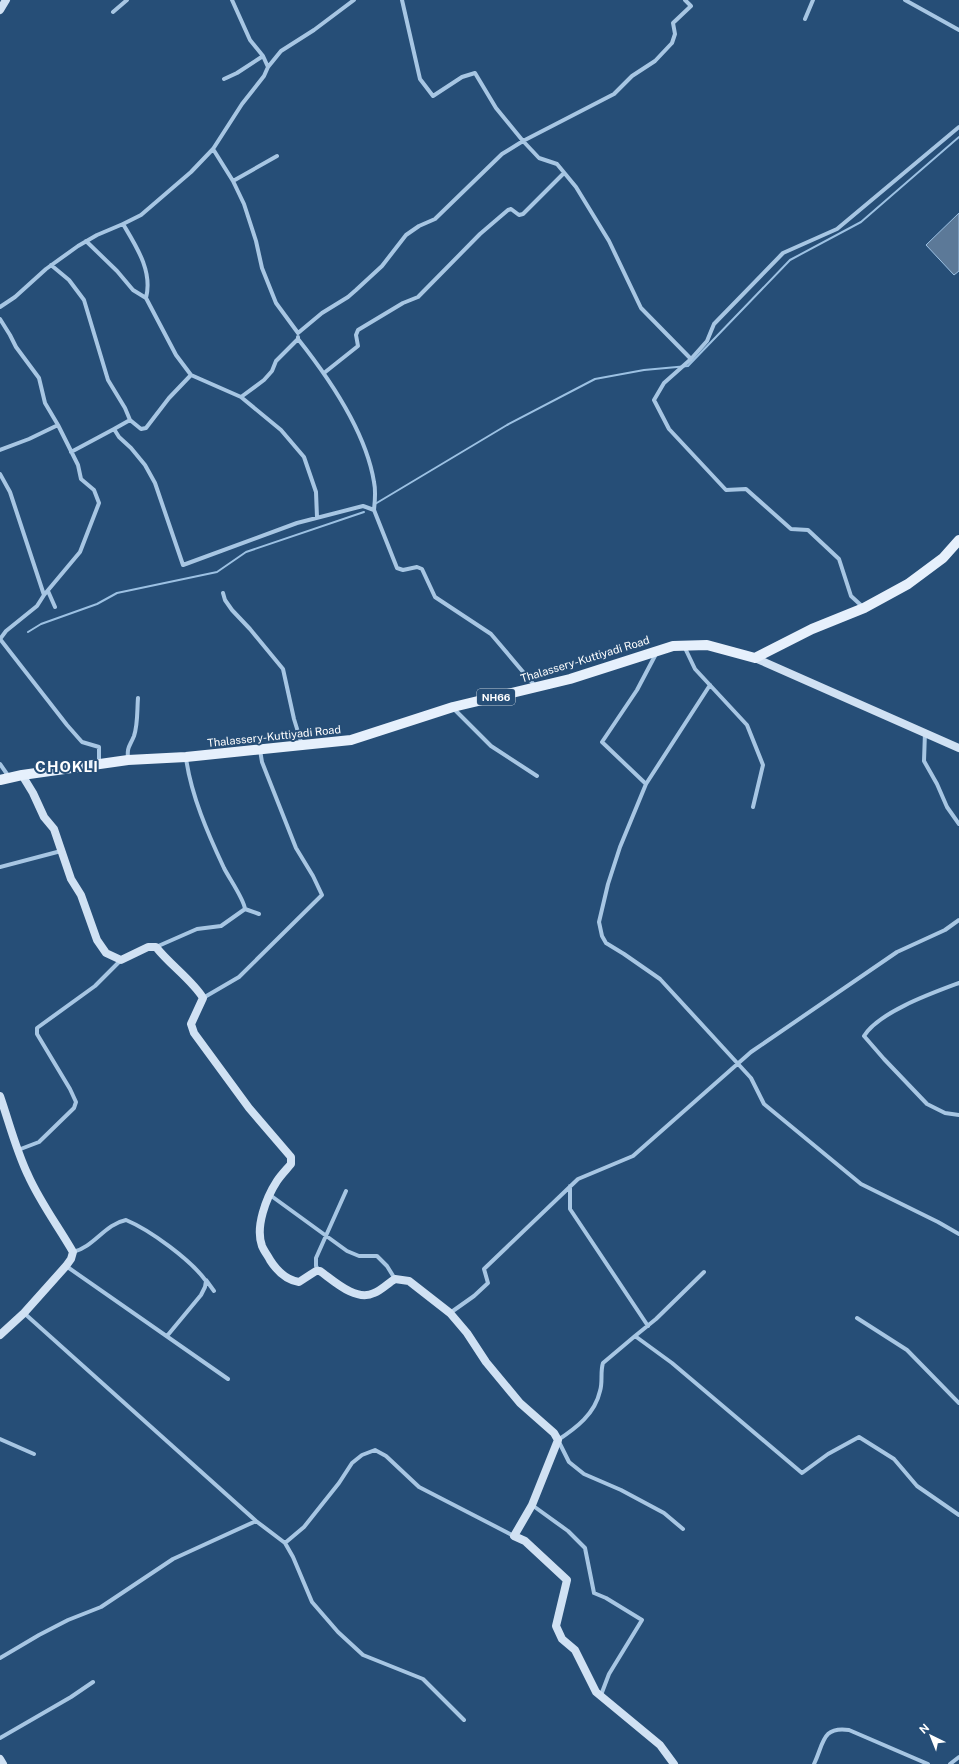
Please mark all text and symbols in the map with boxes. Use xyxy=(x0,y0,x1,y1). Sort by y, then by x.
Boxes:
street label: Thalassery-Kuttiyadi Road xyxy=(519,634,651,684)
road number: NH66 xyxy=(477,689,515,705)
street label: Thalassery-Kuttiyadi Road xyxy=(207,723,341,749)
district label: CHOKLI xyxy=(35,758,99,775)
north arrow xyxy=(911,1716,951,1756)
text: N xyxy=(917,1721,931,1736)

